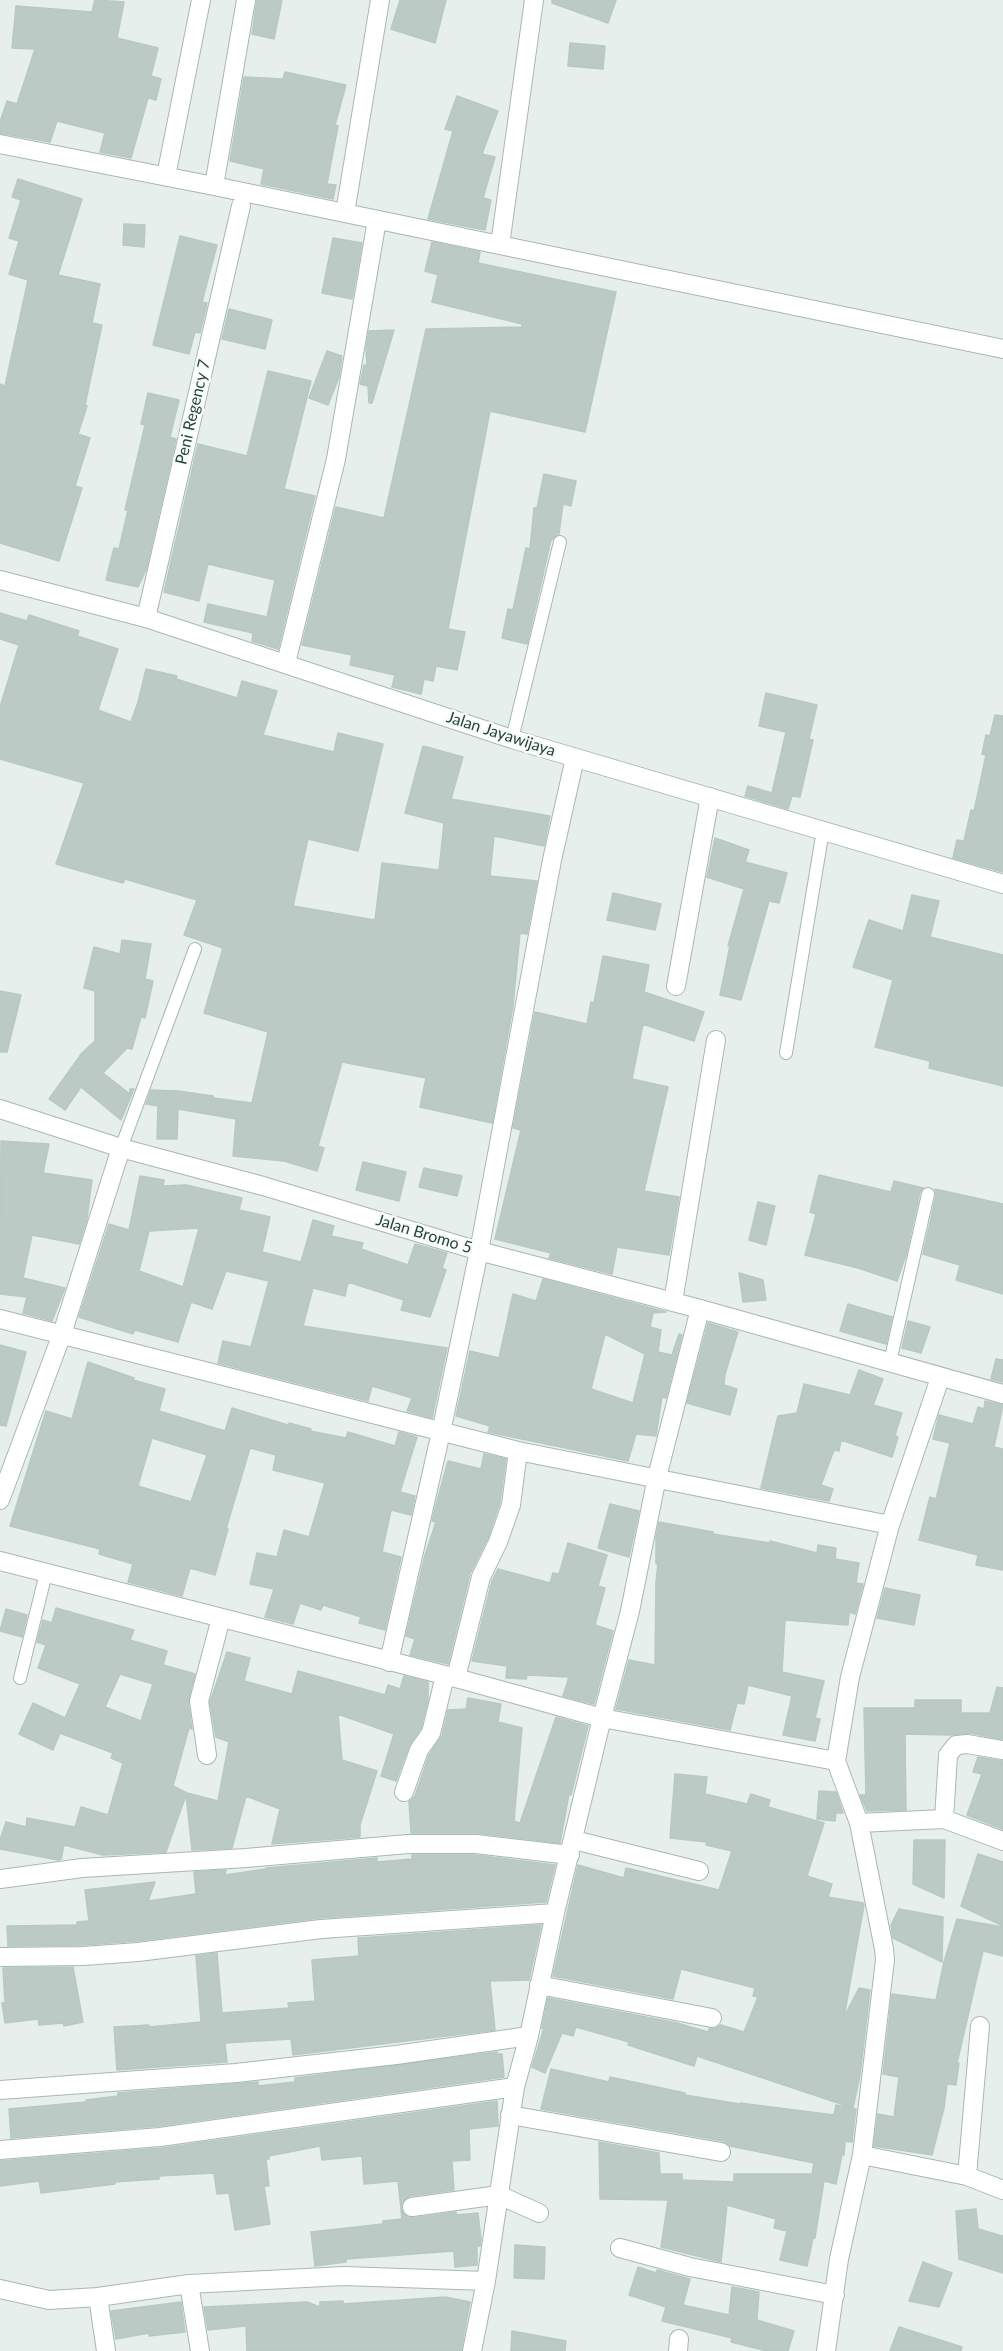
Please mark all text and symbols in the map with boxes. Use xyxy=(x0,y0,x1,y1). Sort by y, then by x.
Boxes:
street label: Peni Regency 7 xyxy=(172,358,214,466)
street label: Jalan Jayawijaya xyxy=(444,707,558,761)
street label: Jalan Bromo 5 xyxy=(374,1210,474,1258)

